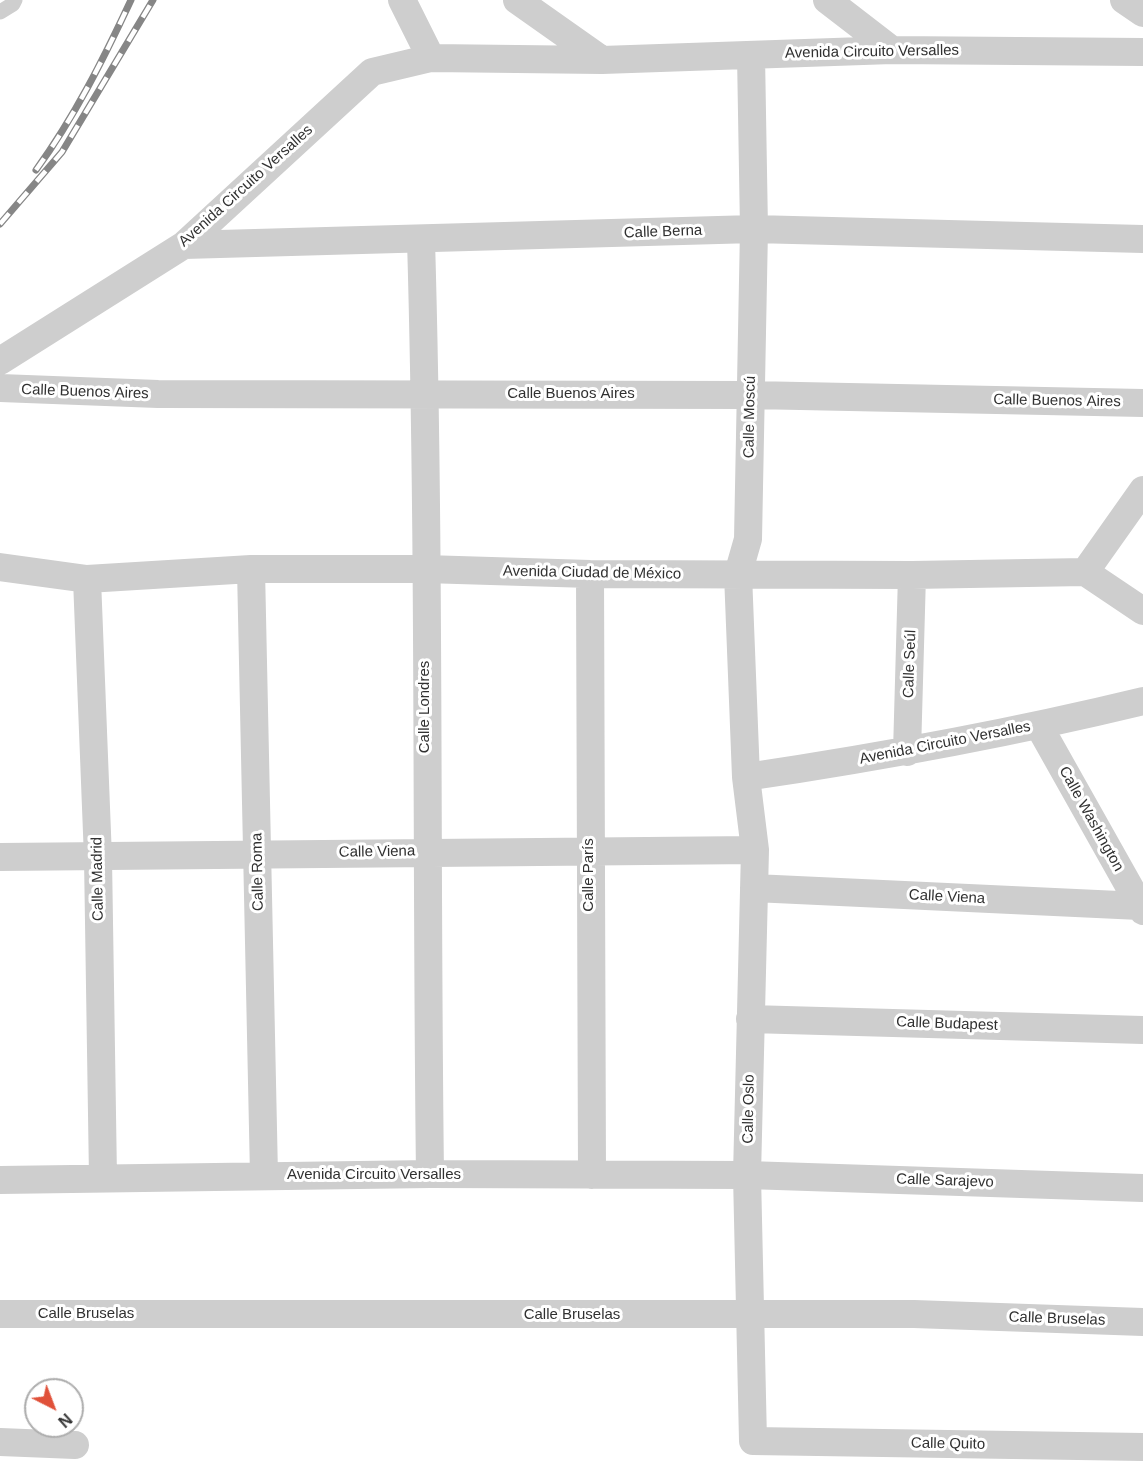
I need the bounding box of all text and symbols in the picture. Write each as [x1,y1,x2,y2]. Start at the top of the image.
street label: Avenida Circuito Versalles [785,41,959,63]
street label: Avenida Circuito Versalles [175,121,317,251]
street label: Calle Berna [624,222,702,242]
street label: Calle Moscú [740,376,760,458]
street label: Calle Buenos Aires [21,381,149,403]
street label: Calle Buenos Aires [507,385,635,403]
street label: Calle Buenos Aires [993,391,1121,411]
street label: Avenida Ciudad de México [503,562,681,584]
street label: Calle Seúl [900,630,920,698]
street label: Calle Londres [416,661,434,753]
street label: Avenida Circuito Versalles [858,718,1032,768]
street label: Calle Washington [1055,763,1127,875]
street label: Calle Roma [248,833,268,911]
street label: Calle Madrid [88,837,108,921]
street label: Calle París [580,838,598,912]
street label: Calle Viena [339,842,415,862]
street label: Calle Viena [908,886,986,908]
street label: Calle Budapest [896,1013,998,1035]
street label: Calle Oslo [739,1074,759,1144]
street label: Avenida Circuito Versalles [287,1166,461,1184]
street label: Calle Sarajevo [896,1170,994,1192]
street label: Calle Bruselas [38,1305,134,1323]
street label: Calle Bruselas [524,1306,620,1324]
street label: Calle Bruselas [1008,1308,1106,1330]
north arrow [24,1378,84,1438]
text: N [55,1410,75,1430]
street label: Calle Quito [911,1434,985,1454]

